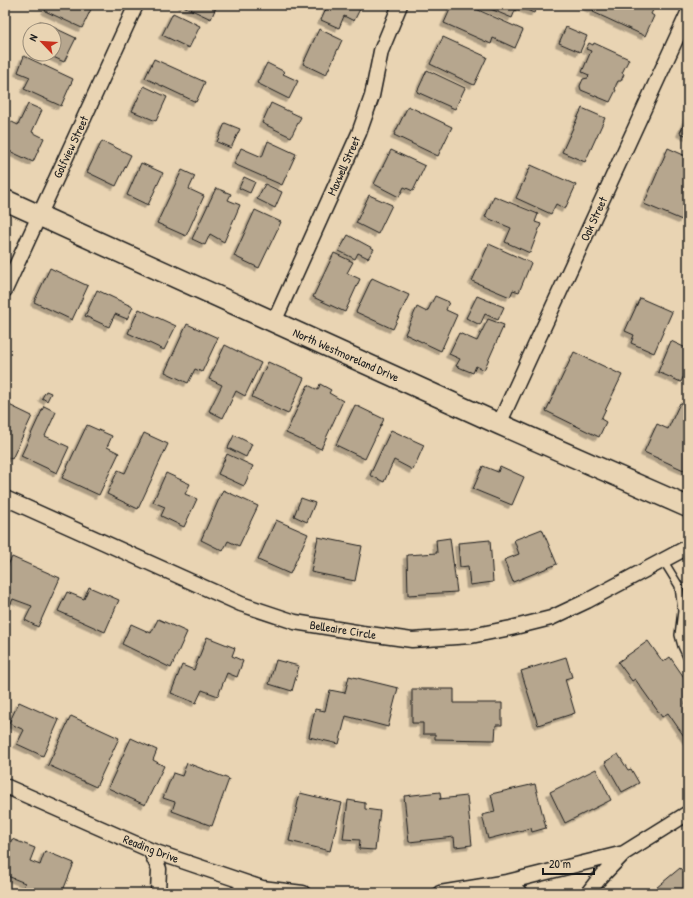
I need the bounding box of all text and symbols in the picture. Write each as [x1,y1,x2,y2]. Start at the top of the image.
north arrow [22,22,62,62]
text: N [25,32,41,43]
street label: Golfview Street [49,112,93,181]
street label: Maxwell Street [323,133,365,198]
street label: Oak Street [576,193,612,244]
street label: North Westmoreland Drive [290,324,402,386]
street label: Belleaire Circle [309,616,378,643]
street label: Reading Drive [121,830,182,867]
scale bar [543,850,594,876]
text: 20 m [549,855,571,872]

